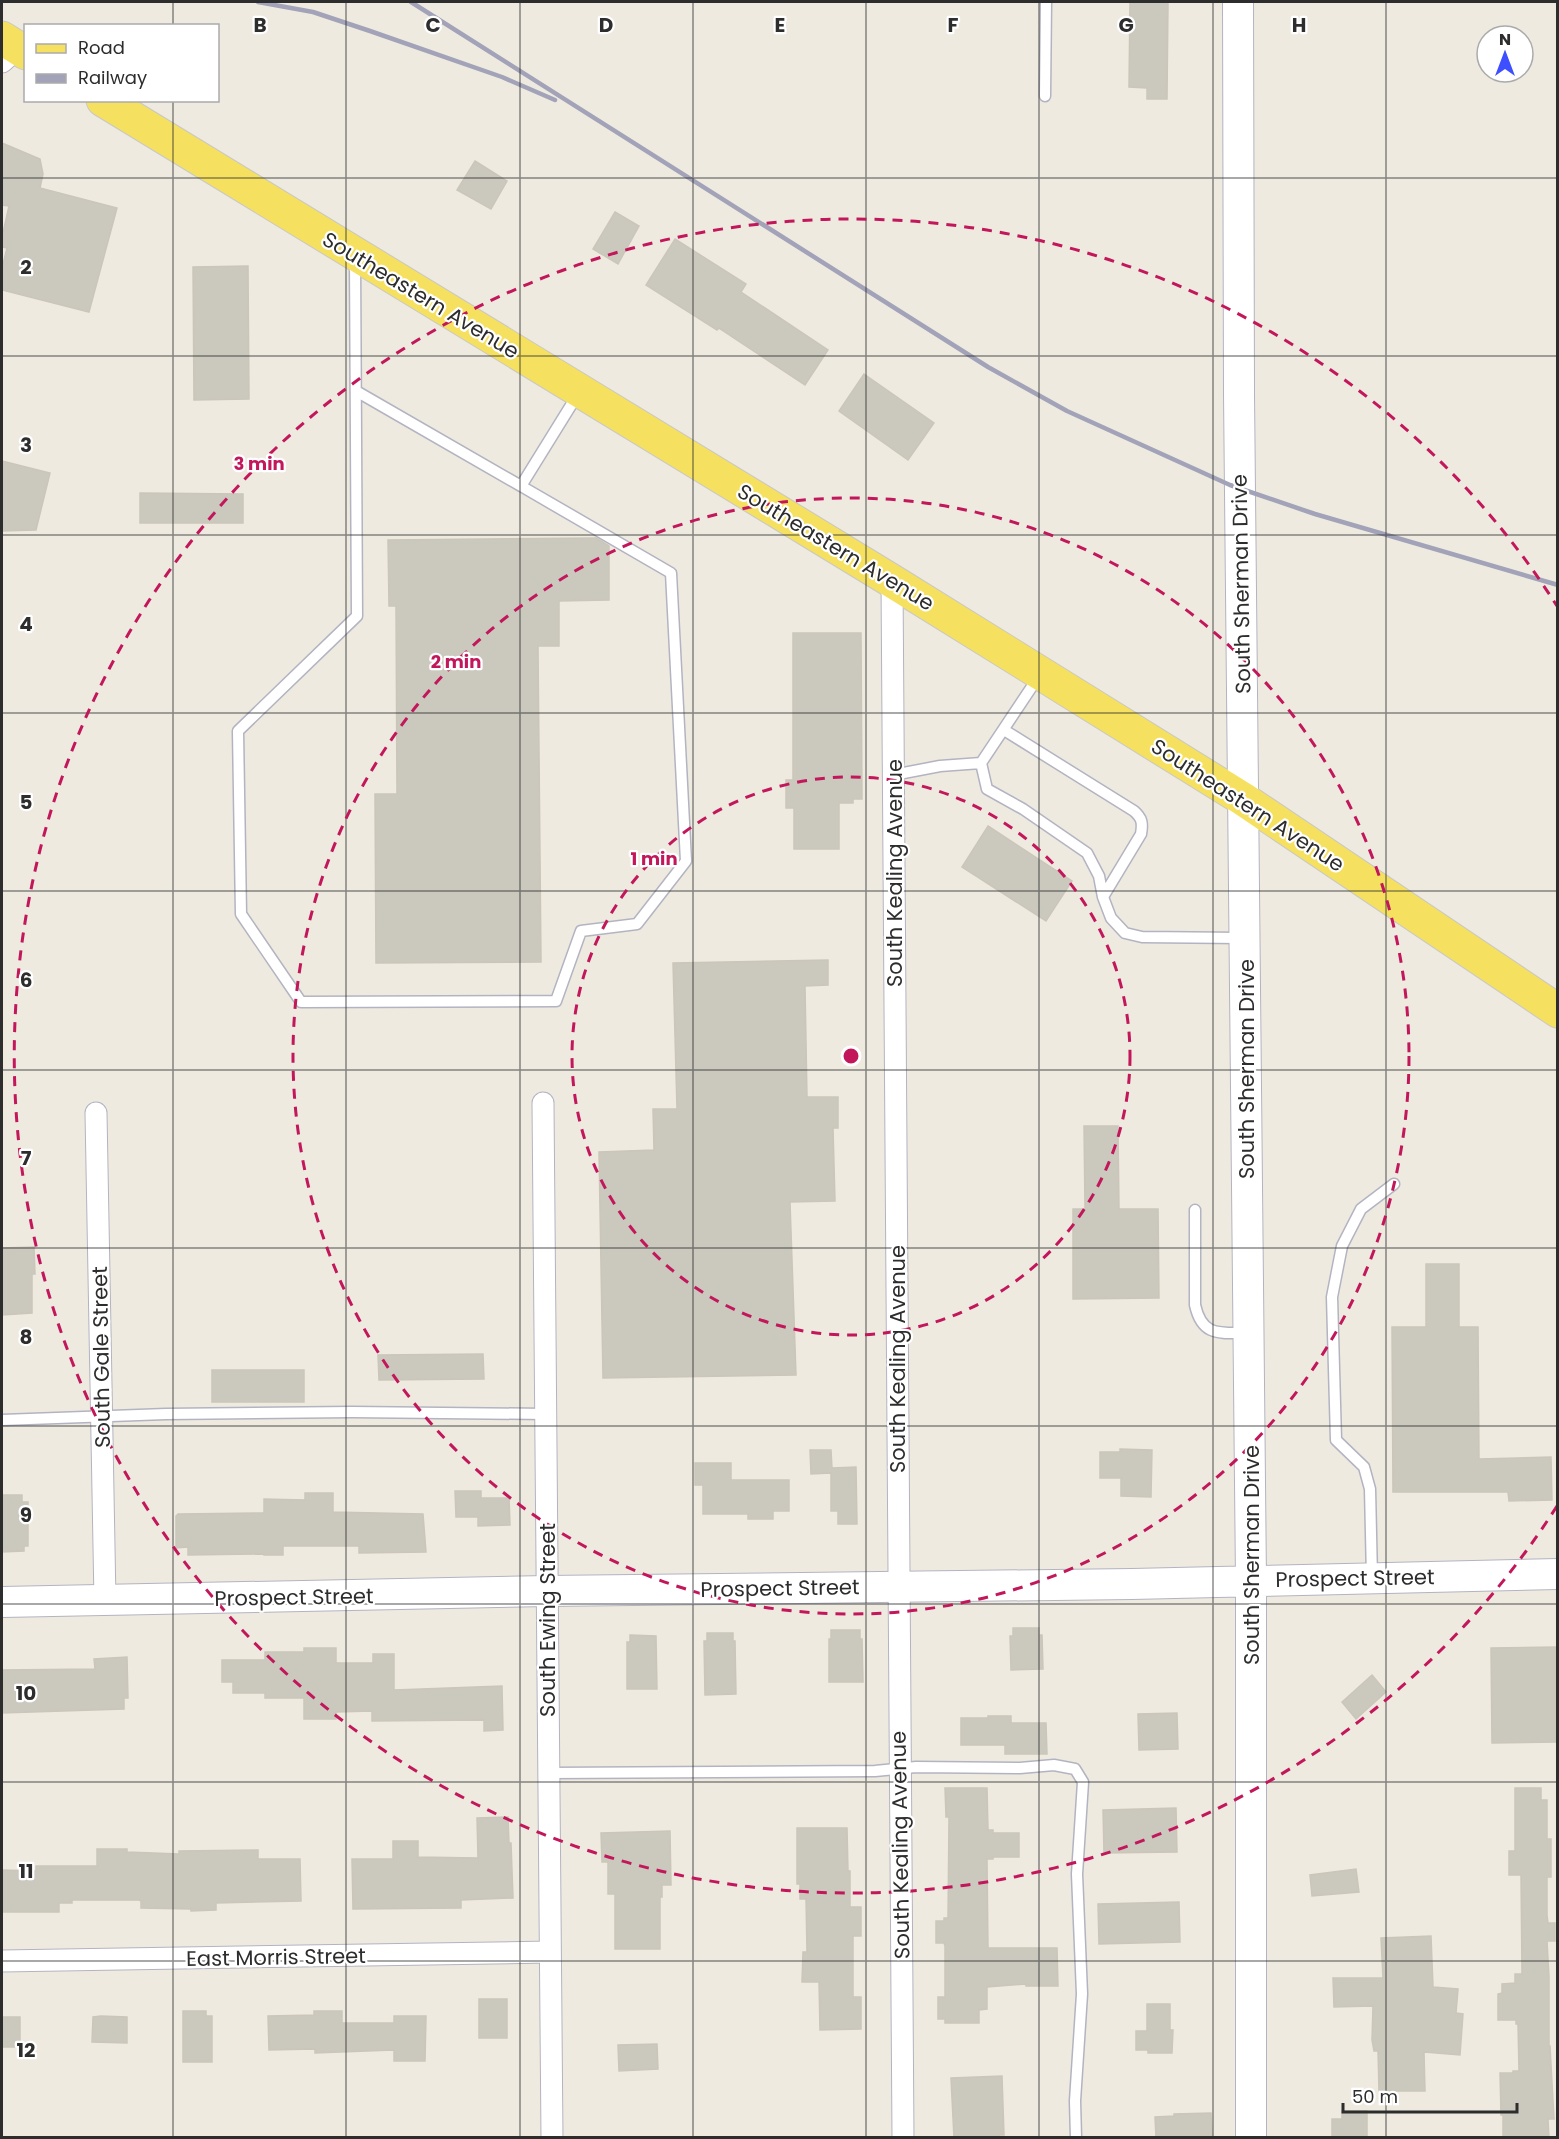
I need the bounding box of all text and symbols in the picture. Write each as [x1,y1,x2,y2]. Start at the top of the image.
text: B [253,11,267,39]
text: C [425,11,441,39]
text: D [599,11,613,39]
text: E [775,11,785,39]
text: F [948,11,959,39]
text: G [1118,11,1134,39]
text: H [1292,11,1306,39]
legend [24,24,219,102]
north arrow [1475,24,1535,84]
text: N [1499,28,1511,51]
text: Road [78,35,125,60]
text: Railway [78,65,147,90]
street label: Southeastern Avenue [317,225,525,365]
text: 2 [20,253,32,281]
text: 3 [20,431,32,459]
text: 3 min [233,451,285,476]
street label: South Sherman Drive [1225,474,1257,694]
street label: Southeastern Avenue [732,477,940,617]
text: 4 [19,610,33,638]
text: 2 min [431,649,481,674]
street label: Southeastern Avenue [1146,732,1350,878]
street label: South Kealing Avenue [880,759,909,987]
text: 5 [20,788,33,816]
text: 1 min [630,846,678,871]
street label: South Sherman Drive [1232,959,1261,1179]
text: 6 [20,966,32,994]
centre of rings [841,1046,861,1066]
text: 7 [21,1144,32,1172]
street label: South Kealing Avenue [883,1245,912,1473]
street label: South Gale Street [85,1266,117,1448]
text: 8 [20,1323,32,1351]
street label: South Sherman Drive [1237,1445,1266,1665]
text: 9 [20,1501,32,1529]
street label: South Ewing Street [533,1523,562,1717]
street label: Prospect Street [1275,1562,1435,1594]
street label: Prospect Street [700,1572,860,1604]
street label: Prospect Street [214,1581,374,1613]
text: 10 [16,1679,36,1707]
street label: South Kealing Avenue [884,1731,916,1959]
text: 11 [18,1857,34,1885]
street label: East Morris Street [186,1941,366,1973]
text: 12 [17,2036,35,2064]
scale bar [1343,2076,1517,2114]
text: 50 m [1352,2084,1398,2109]

